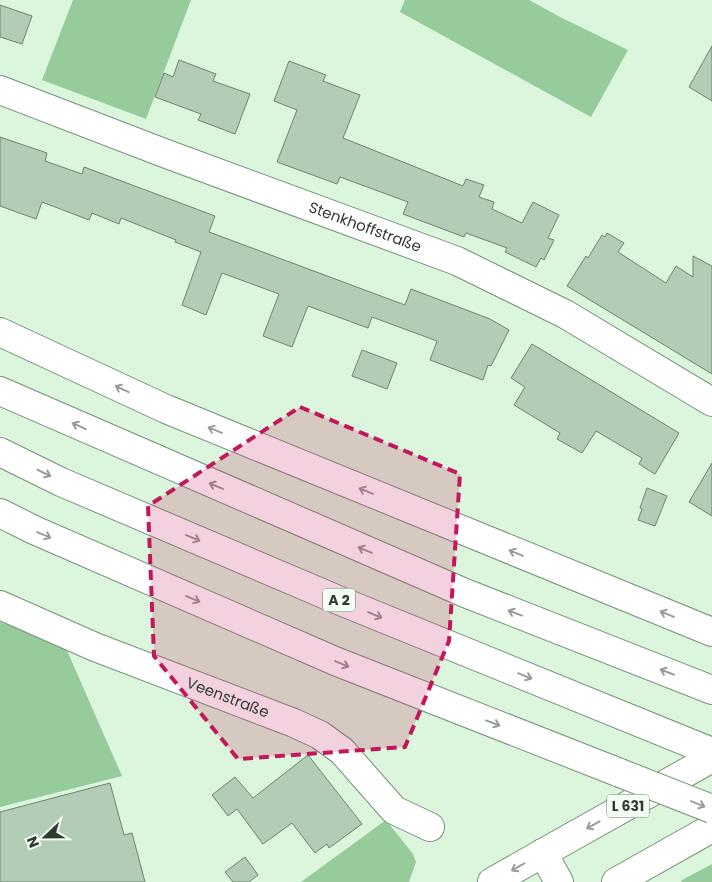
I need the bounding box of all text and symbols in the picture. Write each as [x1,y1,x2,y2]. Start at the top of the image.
street label: Stenkhoffstraße [306,196,425,257]
one-way arrow [114,383,129,393]
one-way arrow [72,421,87,431]
one-way arrow [208,424,223,433]
one-way arrow [36,469,51,479]
one-way arrow [209,480,224,490]
one-way arrow [359,486,374,496]
one-way arrow [36,530,51,540]
one-way arrow [185,534,200,543]
one-way arrow [358,545,373,555]
one-way arrow [509,548,524,558]
road number: A 2 [323,588,355,612]
one-way arrow [185,595,200,605]
one-way arrow [508,608,523,617]
one-way arrow [660,609,675,618]
one-way arrow [367,611,382,620]
one-way arrow [334,660,349,669]
one-way arrow [659,667,675,676]
street label: Veenstraße [184,672,272,723]
one-way arrow [517,672,532,681]
one-way arrow [485,719,500,728]
road number: L 631 [607,794,649,818]
one-way arrow [690,799,705,809]
north arrow [20,812,70,862]
one-way arrow [586,820,601,830]
text: N [22,833,44,850]
one-way arrow [511,863,525,873]

